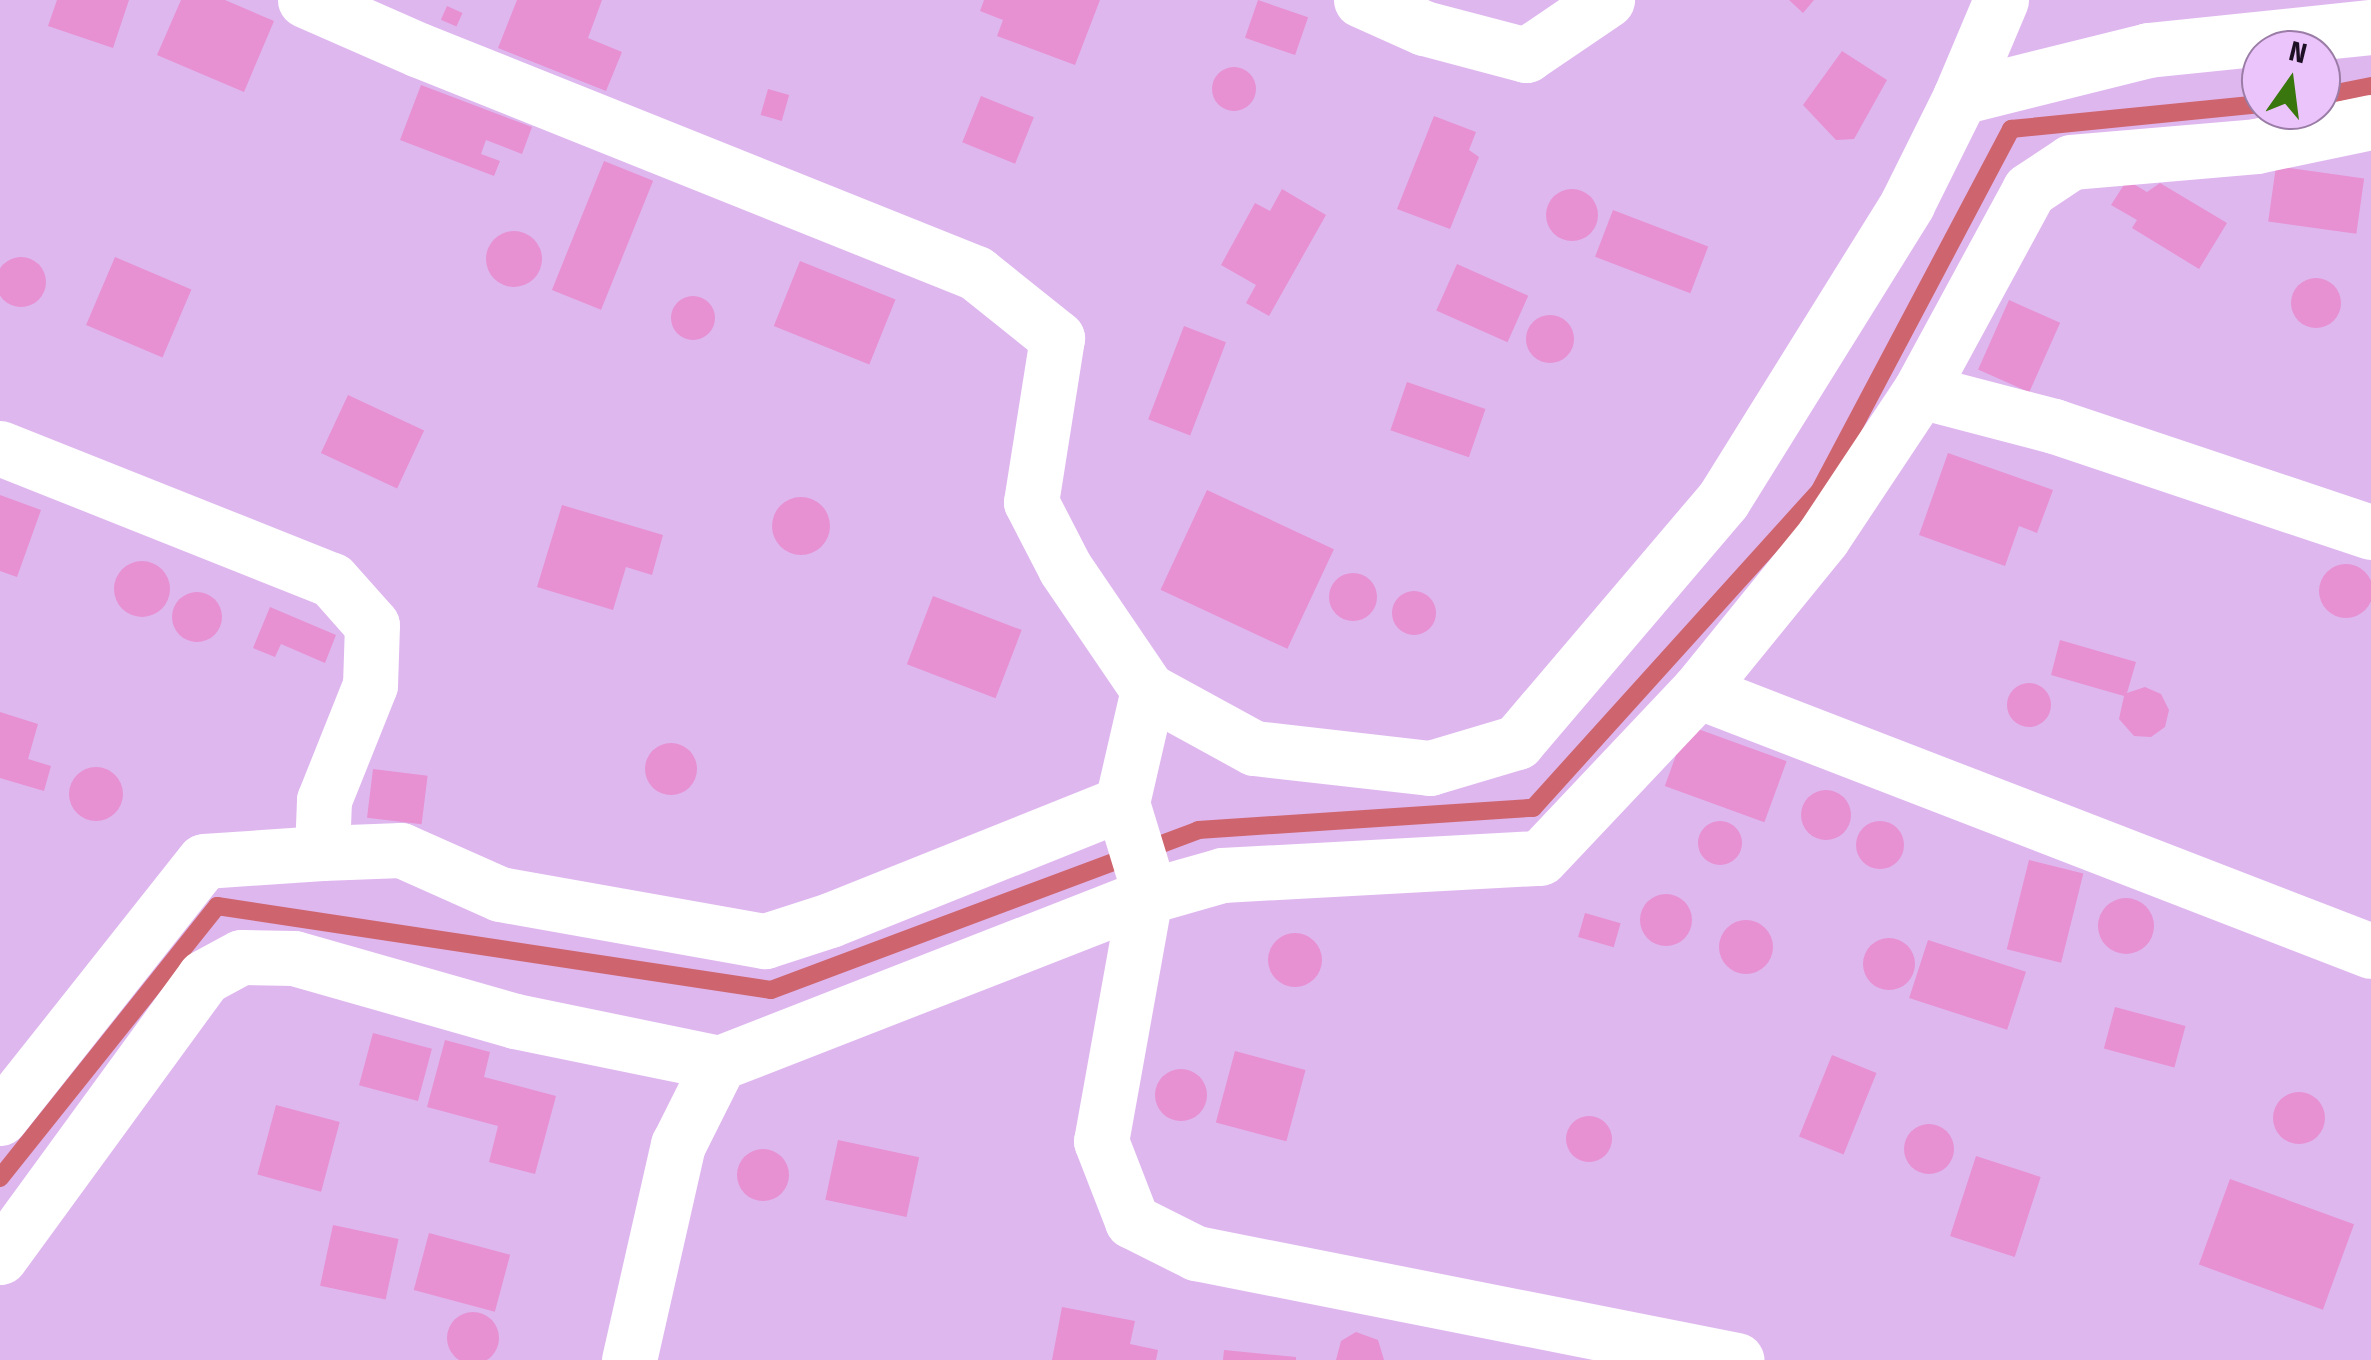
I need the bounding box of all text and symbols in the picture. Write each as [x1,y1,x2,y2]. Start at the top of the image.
north arrow [2241,30,2341,130]
text: N [2286,34,2310,70]

